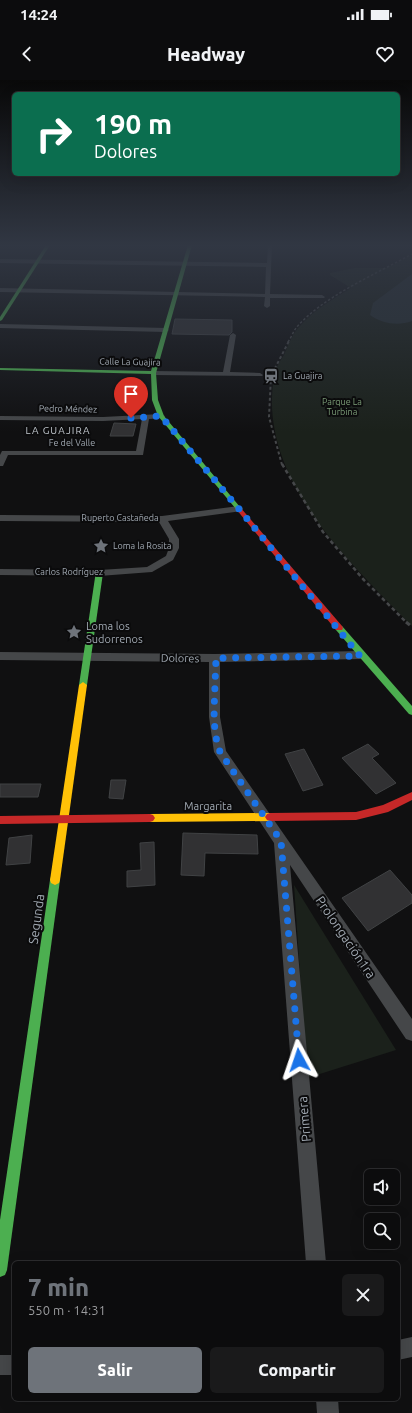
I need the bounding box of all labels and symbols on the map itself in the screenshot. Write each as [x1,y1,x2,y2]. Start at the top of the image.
street label: Calle La Guajira [99,356,161,368]
station icon: La Guajira [262,367,280,385]
place label: La Guajira [283,371,322,381]
pin [114,377,148,418]
park label: Parque La Turbina [322,397,362,417]
street label: Pedro Méndez [39,403,97,415]
district label: LA GUAJIRA [26,425,90,436]
street label: Fe del Valle [49,438,95,448]
street label: Ruperto Castañeda [81,513,159,523]
place icon: Loma la Rosita [92,537,110,555]
place label: Loma la Rosita [113,541,171,551]
street label: Carlos Rodríguez [35,567,103,577]
place label: Loma los Sudorrenos [86,620,143,645]
place icon: Loma los Sudorrenos [65,623,83,641]
street label: Dolores [161,652,200,664]
street label: Margarita [184,800,232,812]
street label: Segunda [26,893,46,945]
street label: Prolongación1ra [313,893,379,981]
position arrow [278,1039,320,1081]
street label: Primera [295,1096,313,1142]

